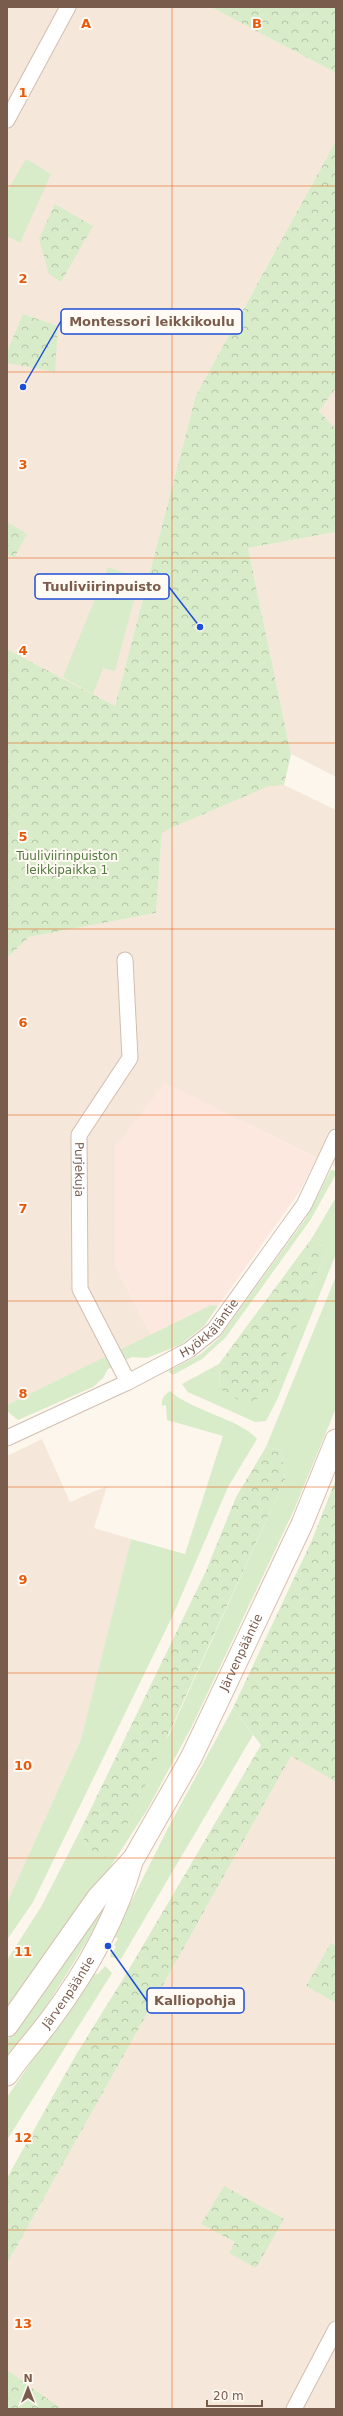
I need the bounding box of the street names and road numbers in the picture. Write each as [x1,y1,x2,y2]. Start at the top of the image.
street label: Purjekuja [72,1142,86,1197]
street label: Hyökkäläntie [177,1296,241,1361]
street label: Järvenpääntie [217,1612,265,1694]
street label: Järvenpääntie [39,1954,97,2032]

